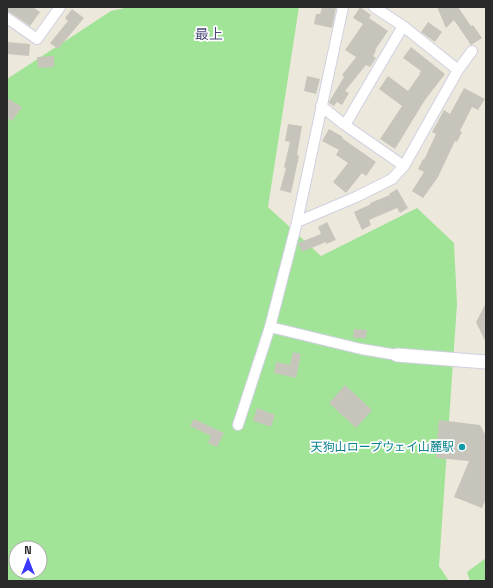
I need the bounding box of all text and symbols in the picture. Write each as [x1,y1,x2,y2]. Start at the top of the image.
district label: 最上 [195,25,223,43]
place label: 天狗山ロープウェイ山麓駅 [311,439,454,455]
marker: 天狗山ロープウェイ山麓駅 [457,442,467,452]
north arrow [8,540,48,580]
text: N [24,543,32,557]

